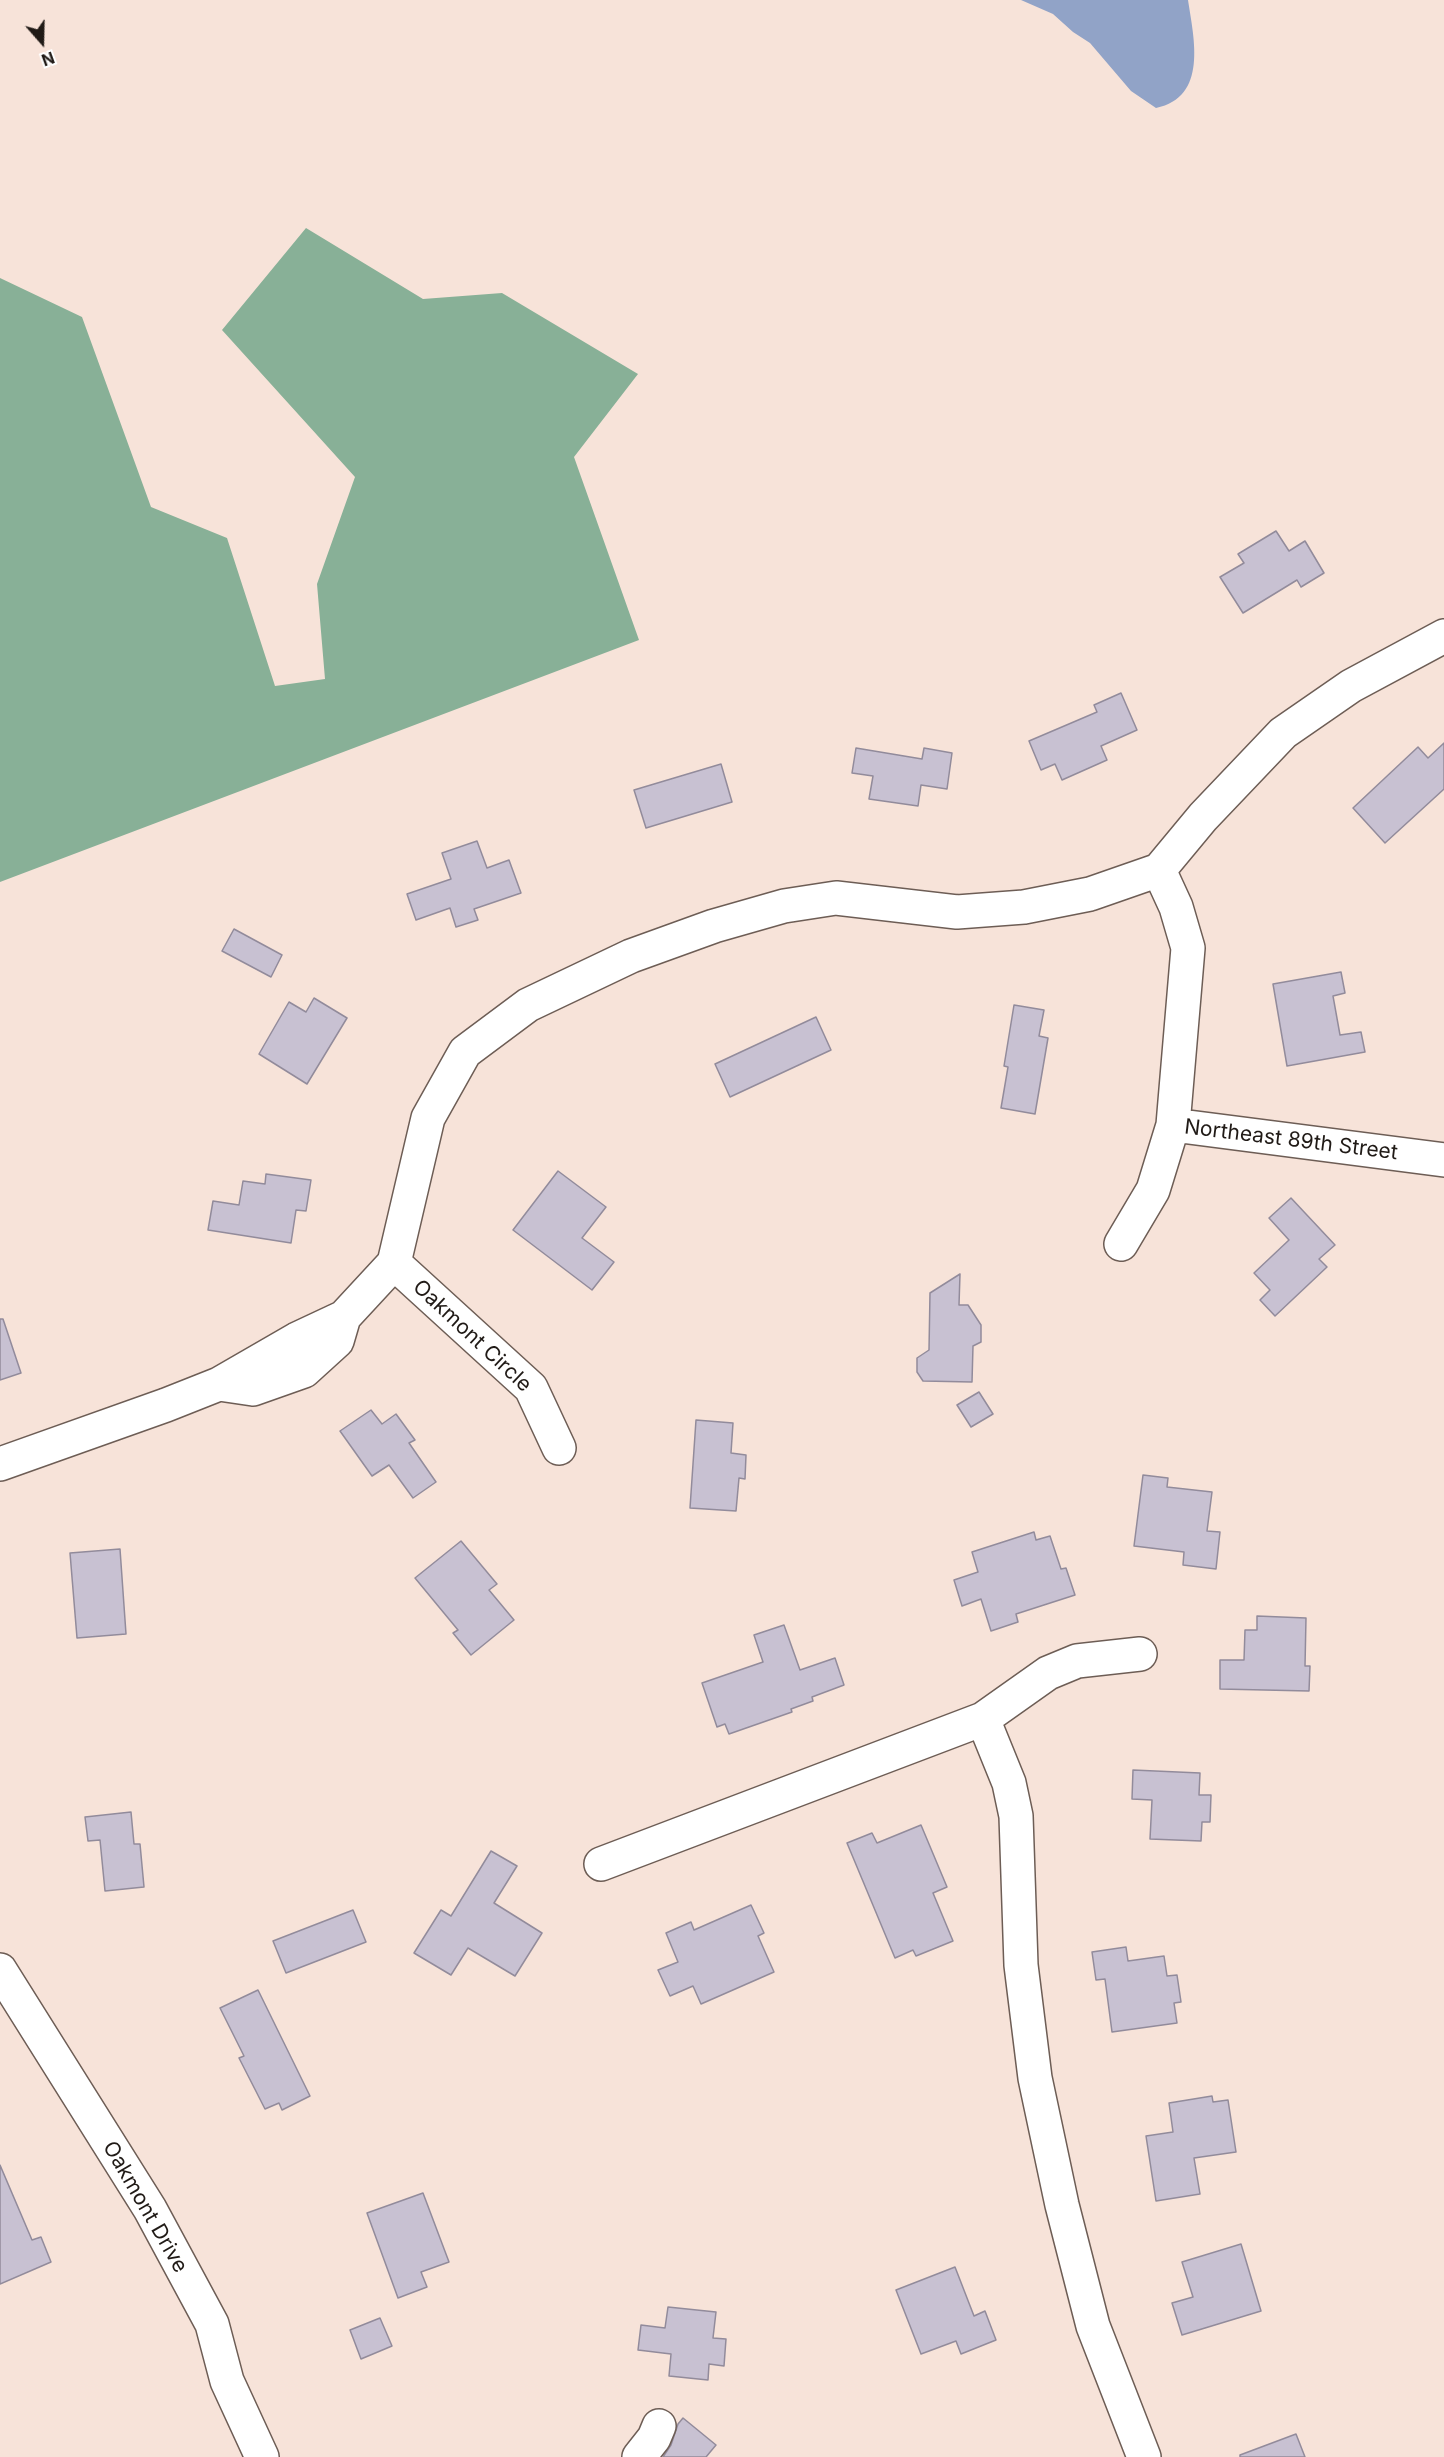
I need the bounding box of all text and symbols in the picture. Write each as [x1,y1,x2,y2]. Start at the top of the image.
north arrow [12,12,72,72]
text: N [39,47,57,70]
street label: Northeast 89th Street [1183,1114,1399,1166]
street label: Oakmont Circle [408,1275,536,1397]
street label: Oakmont Drive [97,2137,193,2277]

